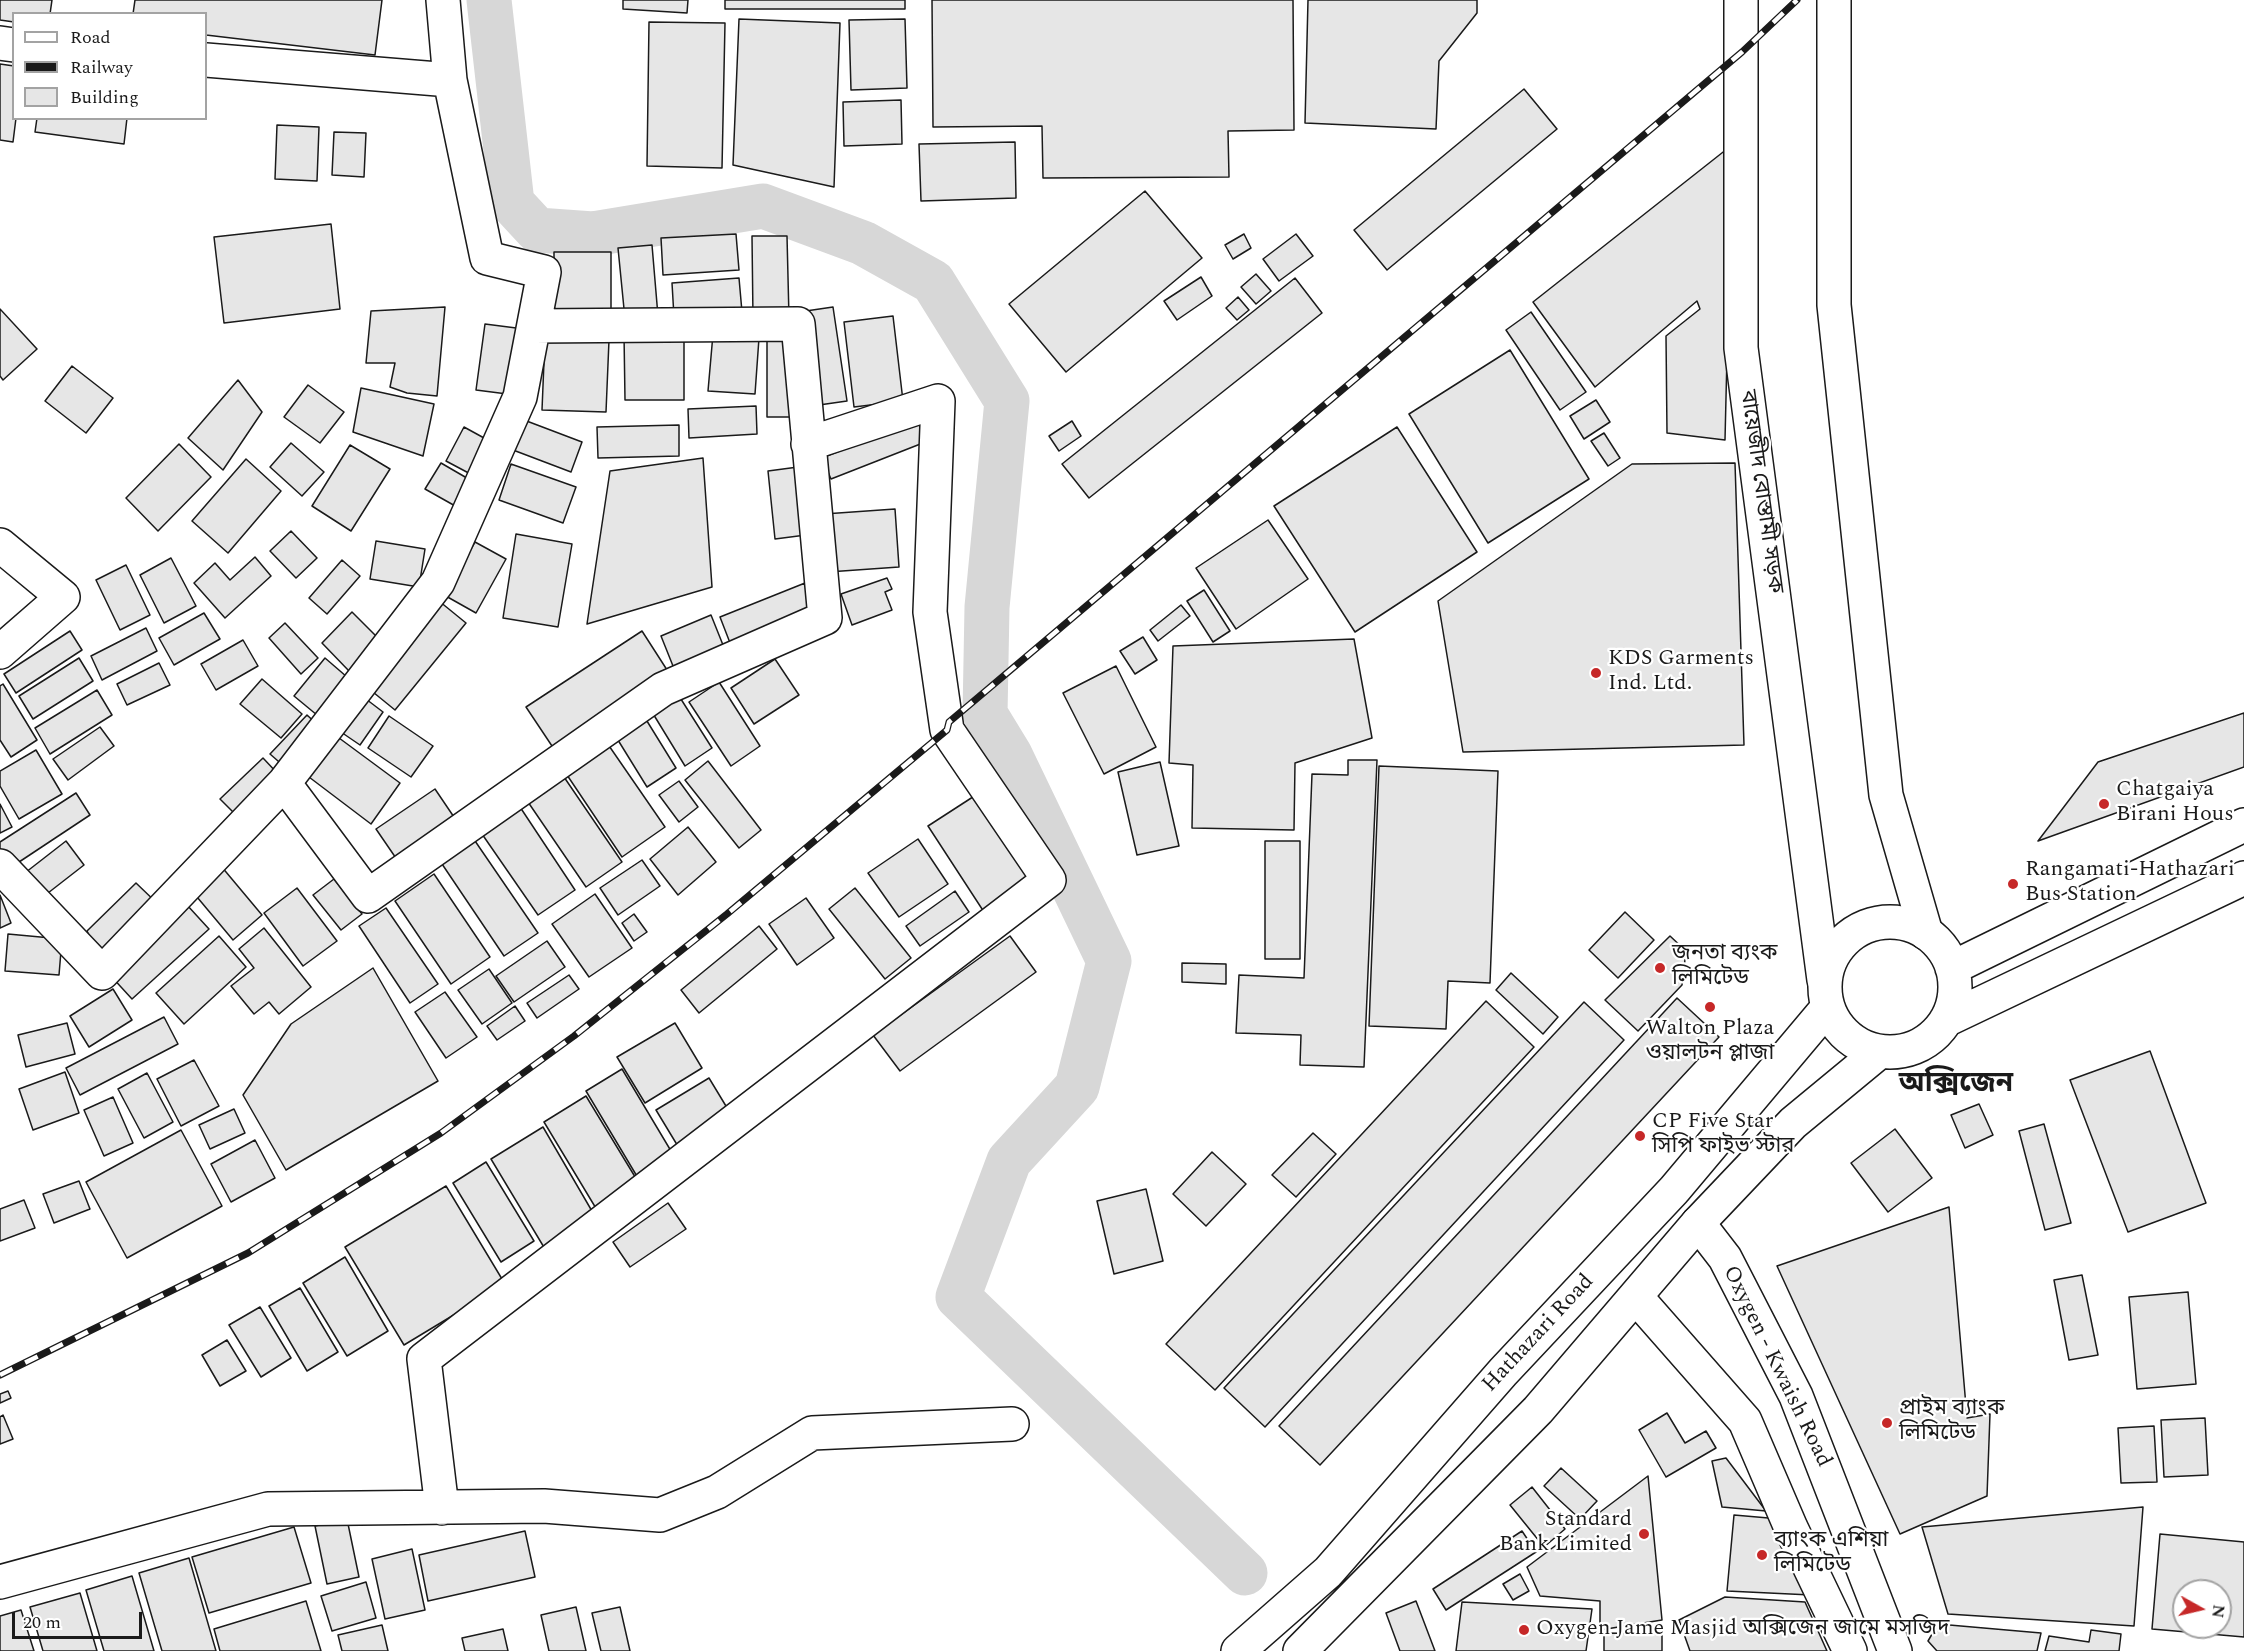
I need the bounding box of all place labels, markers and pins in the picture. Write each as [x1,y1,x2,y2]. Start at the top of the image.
place label: KDS Garments Ind. Ltd. [1608,647,1754,698]
marker: KDS Garments Ind. Ltd. [1589,666,1603,680]
place label: Chatgaiya Birani Hous [2116,778,2234,830]
marker: Chatgaiya Birani Hous [2097,797,2111,811]
place label: Rangamati-Hathazari Bus Station [2025,858,2235,909]
marker: Rangamati-Hathazari Bus Station [2006,877,2020,891]
place label: জনতা ব্যংক লিমিটেড [1672,942,1778,993]
marker: জনতা ব্যংক লিমিটেড [1653,961,1667,975]
marker: Walton Plaza ওয়ালটন প্লাজা [1703,1000,1717,1014]
place label: Walton Plaza ওয়ালটন প্লাজা [1646,1017,1774,1068]
place label: CP Five Star সিপি ফাইভ স্টার [1652,1110,1794,1162]
marker: CP Five Star সিপি ফাইভ স্টার [1633,1129,1647,1143]
place label: প্রাইম ব্যাংক লিমিটেড [1899,1397,2005,1448]
marker: প্রাইম ব্যাংক লিমিটেড [1880,1416,1894,1430]
place label: Standard Bank Limited [1499,1508,1632,1560]
marker: Standard Bank Limited [1637,1527,1651,1541]
place label: ব্যাংক এশিয়া লিমিটেড [1774,1529,1888,1580]
marker: ব্যাংক এশিয়া লিমিটেড [1755,1548,1769,1562]
place label: Oxygen Jame Masjid অক্সিজেন জামে মসজিদ [1536,1617,1949,1643]
marker: Oxygen Jame Masjid অক্সিজেন জামে মসজিদ [1517,1623,1531,1637]

